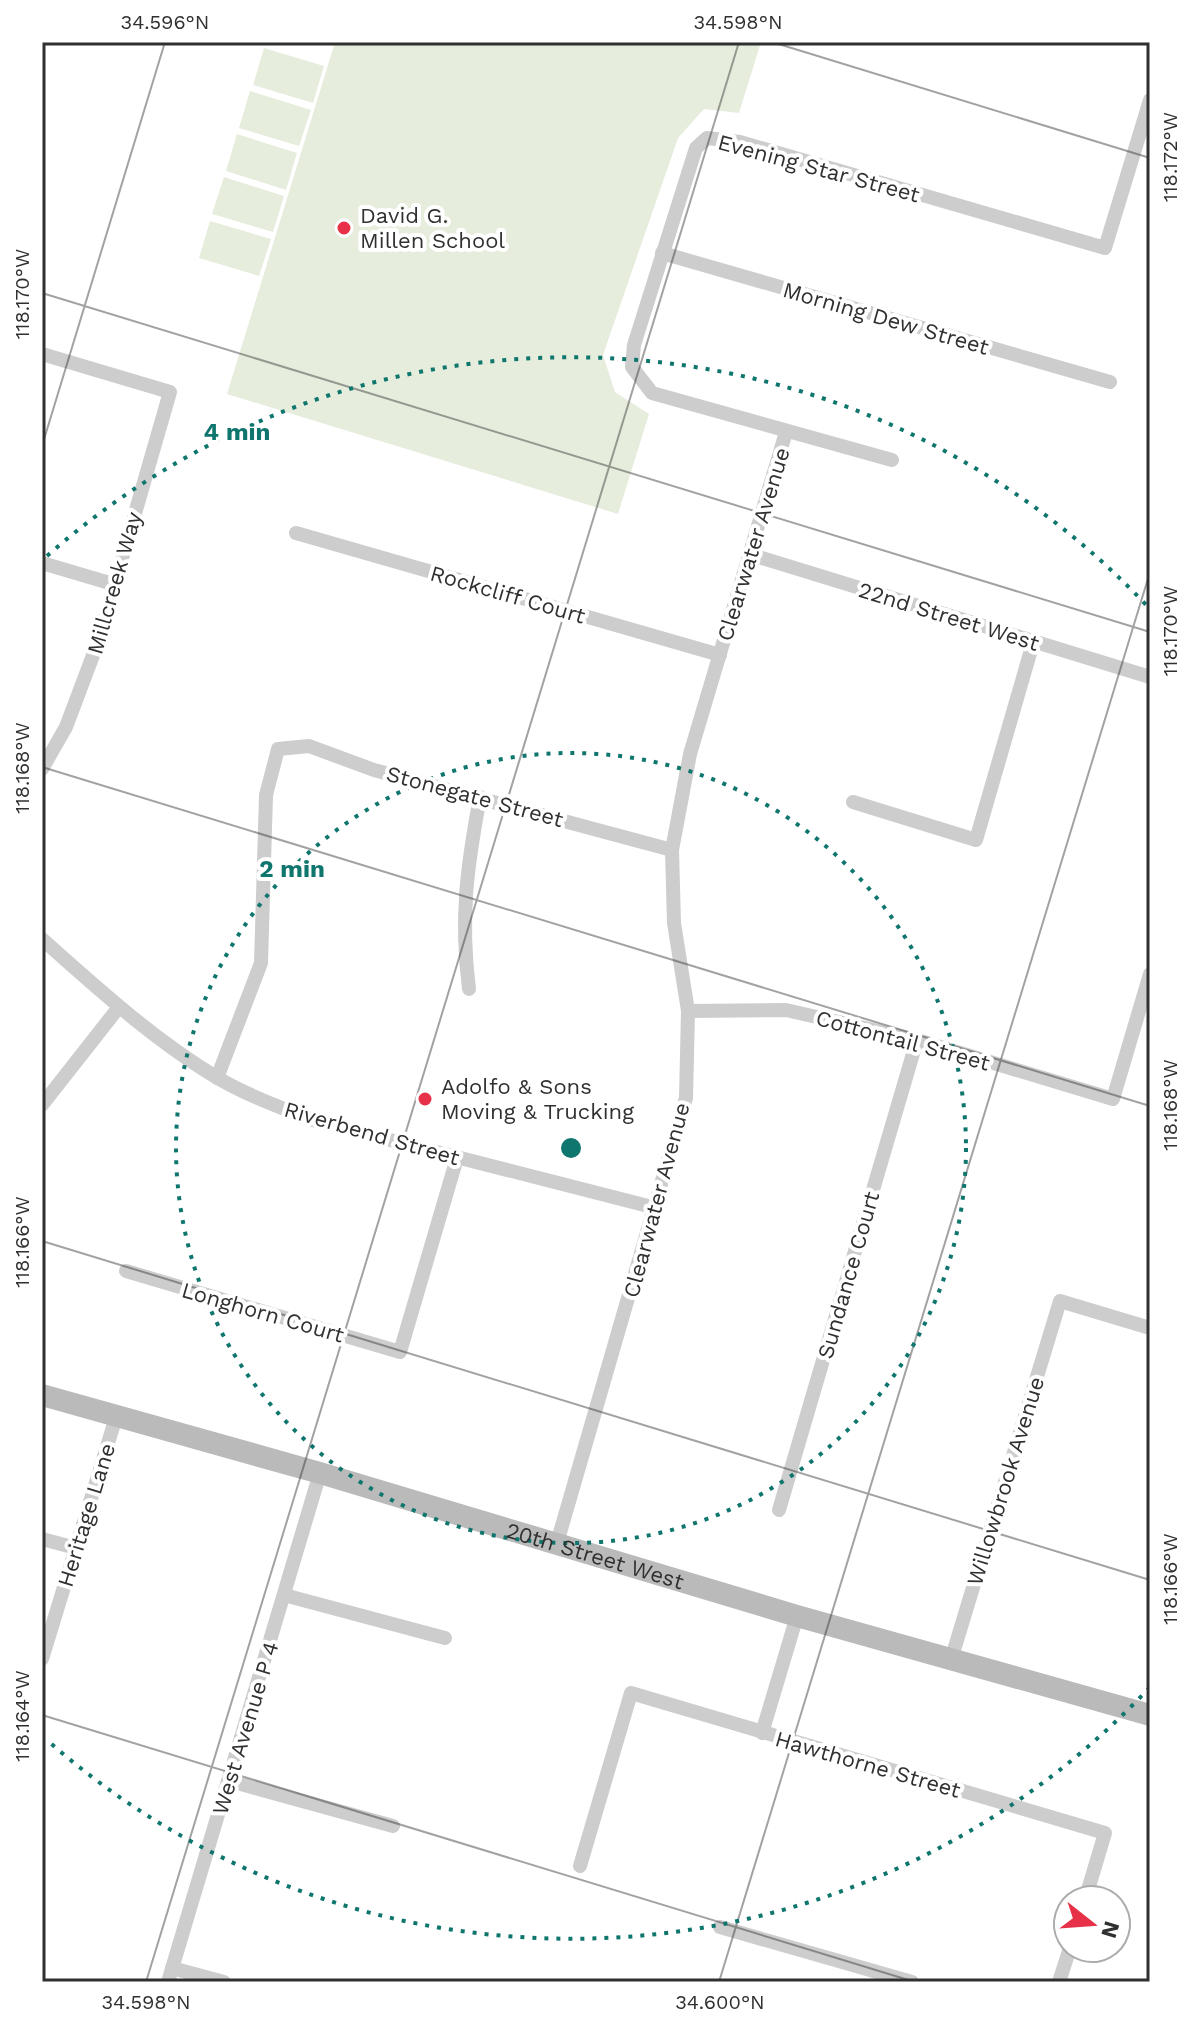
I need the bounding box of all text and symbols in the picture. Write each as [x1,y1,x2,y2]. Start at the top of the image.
text: 34.596°N [121,10,210,34]
text: 34.598°N [693,10,783,34]
text: 118.172°W [1158,112,1182,202]
street label: Evening Star Street [715,130,922,207]
place label: David G. Millen School [360,203,505,253]
marker: David G. Millen School [335,219,353,237]
text: 118.170°W [10,249,34,339]
street label: Morning Dew Street [780,277,992,360]
text: 4 min [204,418,270,446]
street label: Clearwater Avenue [712,444,795,644]
street label: Millcreek Way [82,509,147,657]
street label: Rockcliff Court [427,560,588,629]
street label: 22nd Street West [855,577,1042,656]
text: 118.170°W [1158,586,1182,676]
text: 118.168°W [10,722,34,814]
street label: Stonegate Street [384,761,566,832]
text: 2 min [259,855,325,883]
street label: Cottontail Street [813,1005,993,1076]
text: 118.168°W [1158,1059,1182,1151]
place label: Adolfo & Sons Moving & Trucking [441,1074,634,1124]
marker: Adolfo & Sons Moving & Trucking [416,1090,434,1108]
street label: Riverbend Street [281,1097,462,1170]
street label: Clearwater Avenue [618,1100,695,1300]
centre of rings [557,1134,585,1162]
street label: Sundance Court [813,1189,884,1362]
text: 118.166°W [10,1196,34,1288]
street label: Longhorn Court [179,1277,347,1348]
street label: Willowbrook Avenue [962,1374,1049,1589]
street label: Heritage Lane [53,1440,120,1590]
street label: 20th Street West [503,1518,687,1594]
text: 118.166°W [1158,1533,1182,1625]
street label: West Avenue P 4 [207,1639,284,1818]
text: 118.164°W [10,1670,34,1762]
street label: Hawthorne Street [772,1726,963,1803]
north arrow [1052,1884,1132,1964]
text: N [1096,1918,1125,1941]
text: 34.598°N [101,1990,191,2014]
text: 34.600°N [675,1990,765,2014]

